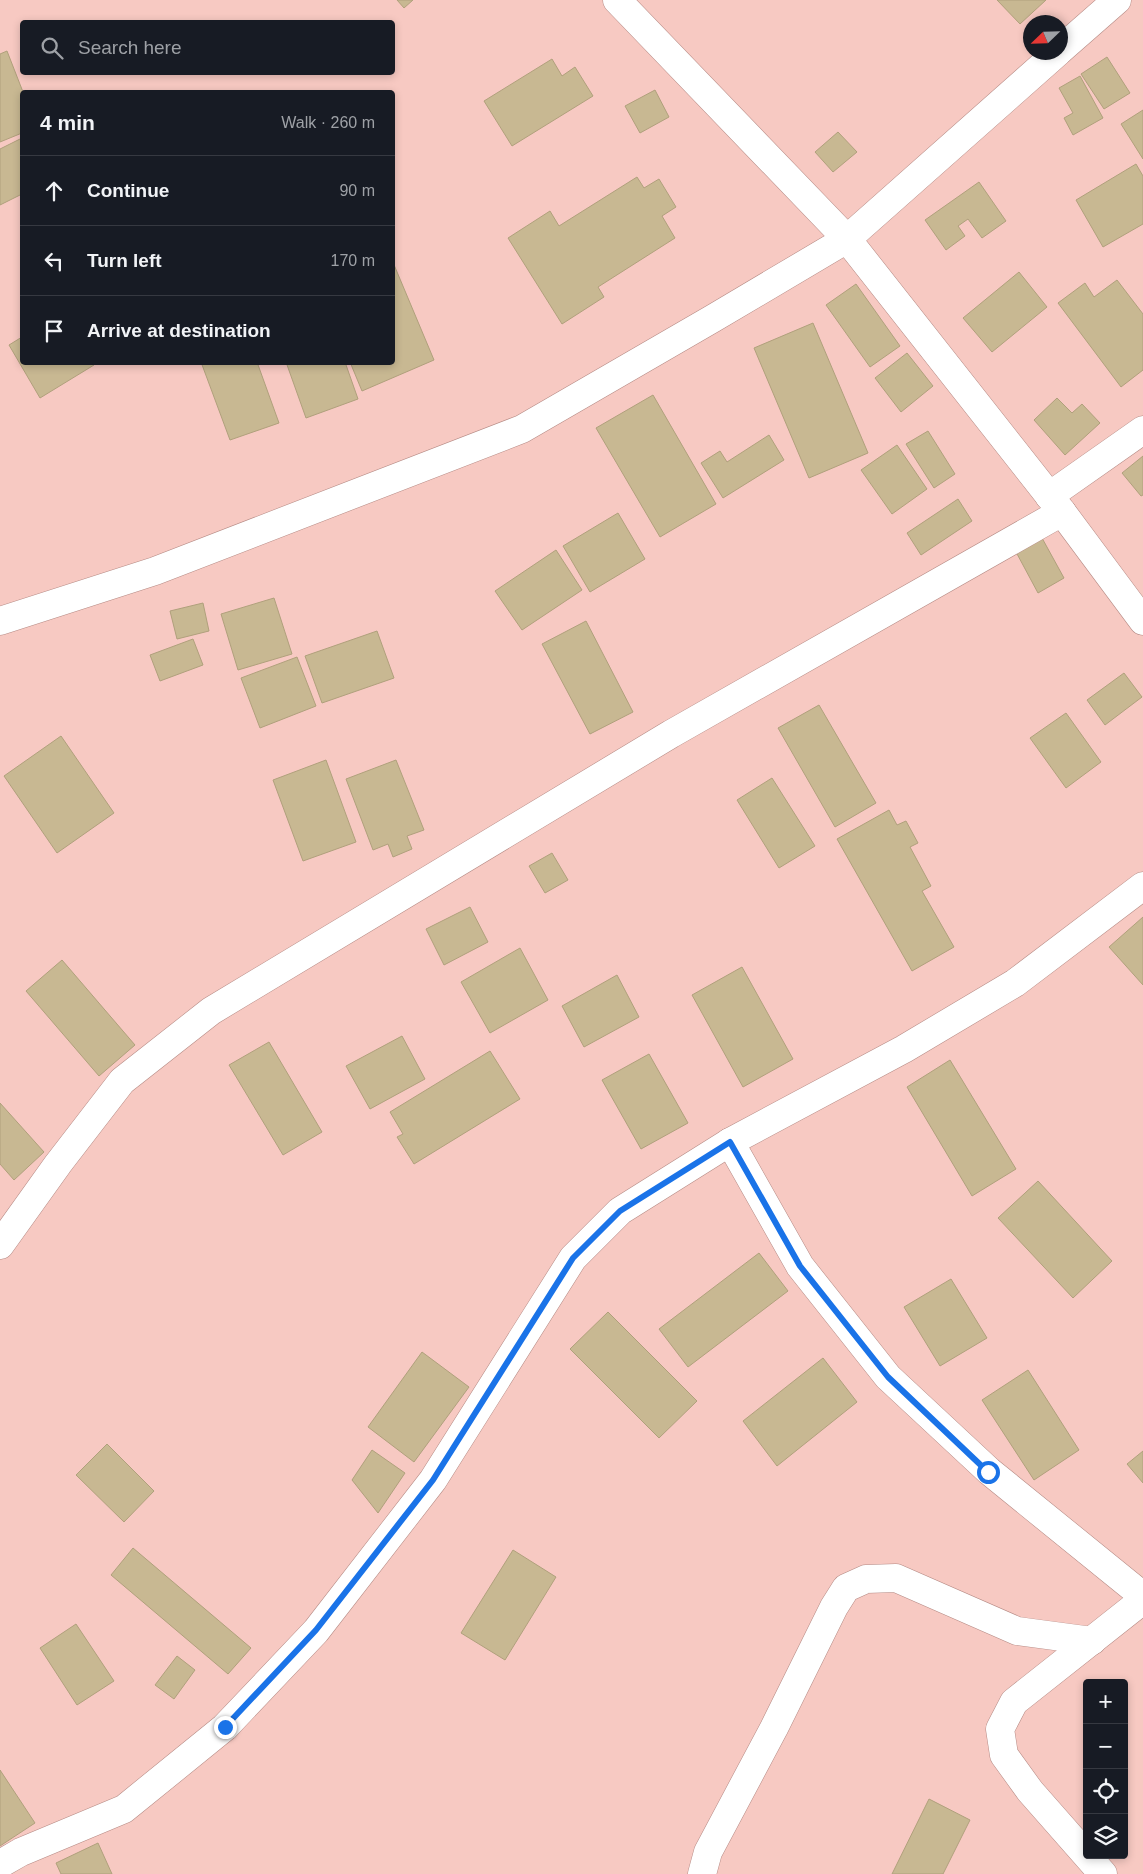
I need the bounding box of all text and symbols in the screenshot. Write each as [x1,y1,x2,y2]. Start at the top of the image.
north arrow [1023,15,1068,60]
search box [20,20,395,75]
icon: search [38,34,66,62]
text: Search here [78,37,182,58]
text: 4 min [40,111,95,134]
text: Walk · 260 m [281,114,375,131]
icon: ahead [40,177,68,205]
text: Continue [87,180,169,201]
text: 90 m [339,182,375,199]
icon: left [40,247,68,275]
text: Turn left [87,250,162,271]
text: 170 m [331,252,375,269]
icon: arrive [40,317,68,345]
text: Arrive at destination [87,320,271,341]
route start [977,1461,1000,1484]
map controls [1083,1679,1128,1859]
button: + [1083,1679,1128,1724]
route end [214,1716,237,1739]
button: − [1083,1724,1128,1769]
button: locate [1083,1769,1128,1814]
button: layers [1083,1814,1128,1859]

